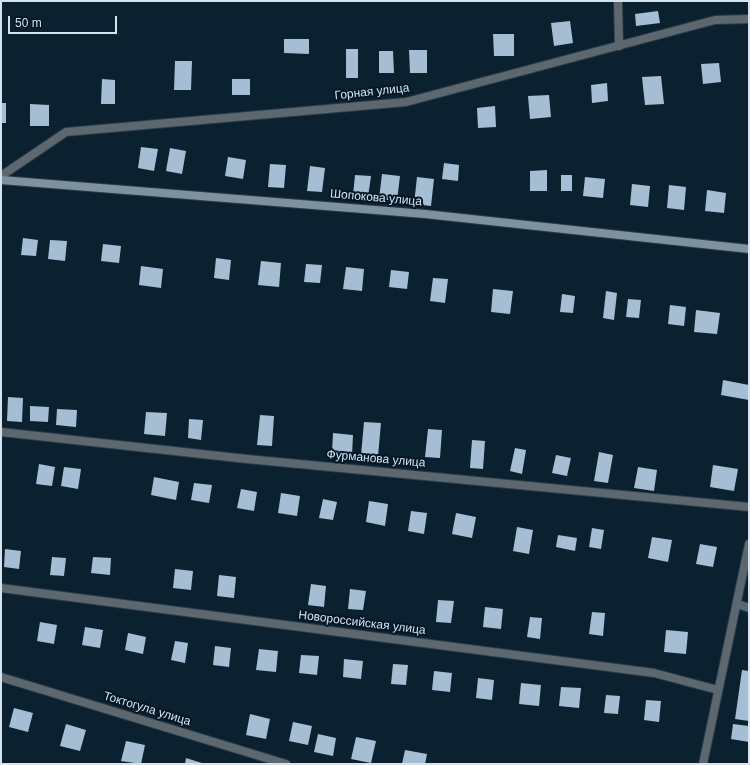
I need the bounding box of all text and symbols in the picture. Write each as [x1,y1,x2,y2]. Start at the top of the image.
scale bar [10,8,119,34]
text: 50 m [15,16,42,30]
street label: Горная улица [334,81,410,103]
street label: Шопокова улица [329,187,423,209]
street label: Фурманова улица [326,448,426,470]
street label: Новороссийская улица [298,608,426,638]
street label: Токтогула улица [102,689,192,729]

